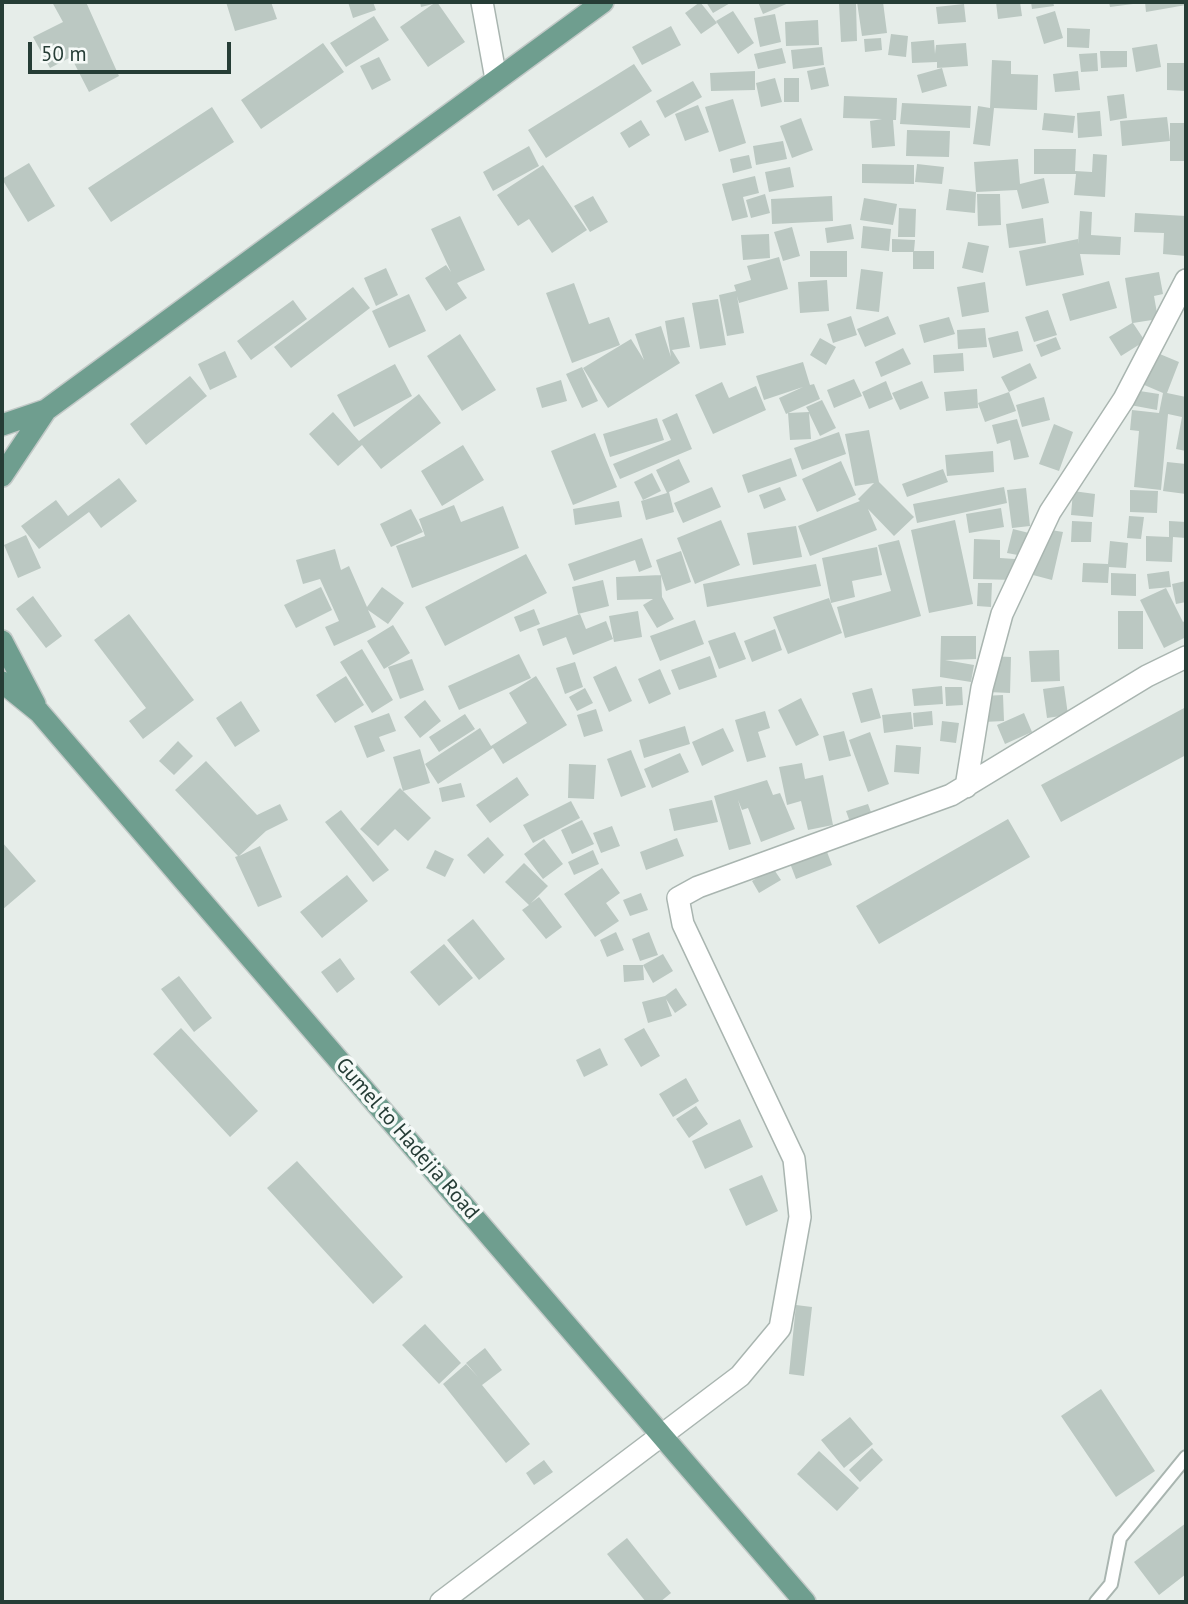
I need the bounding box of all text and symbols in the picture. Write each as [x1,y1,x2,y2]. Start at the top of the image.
scale bar [32,28,234,72]
text: 50 m [41,40,87,67]
street label: Gumel to Hadejia Road [330,1053,484,1225]

